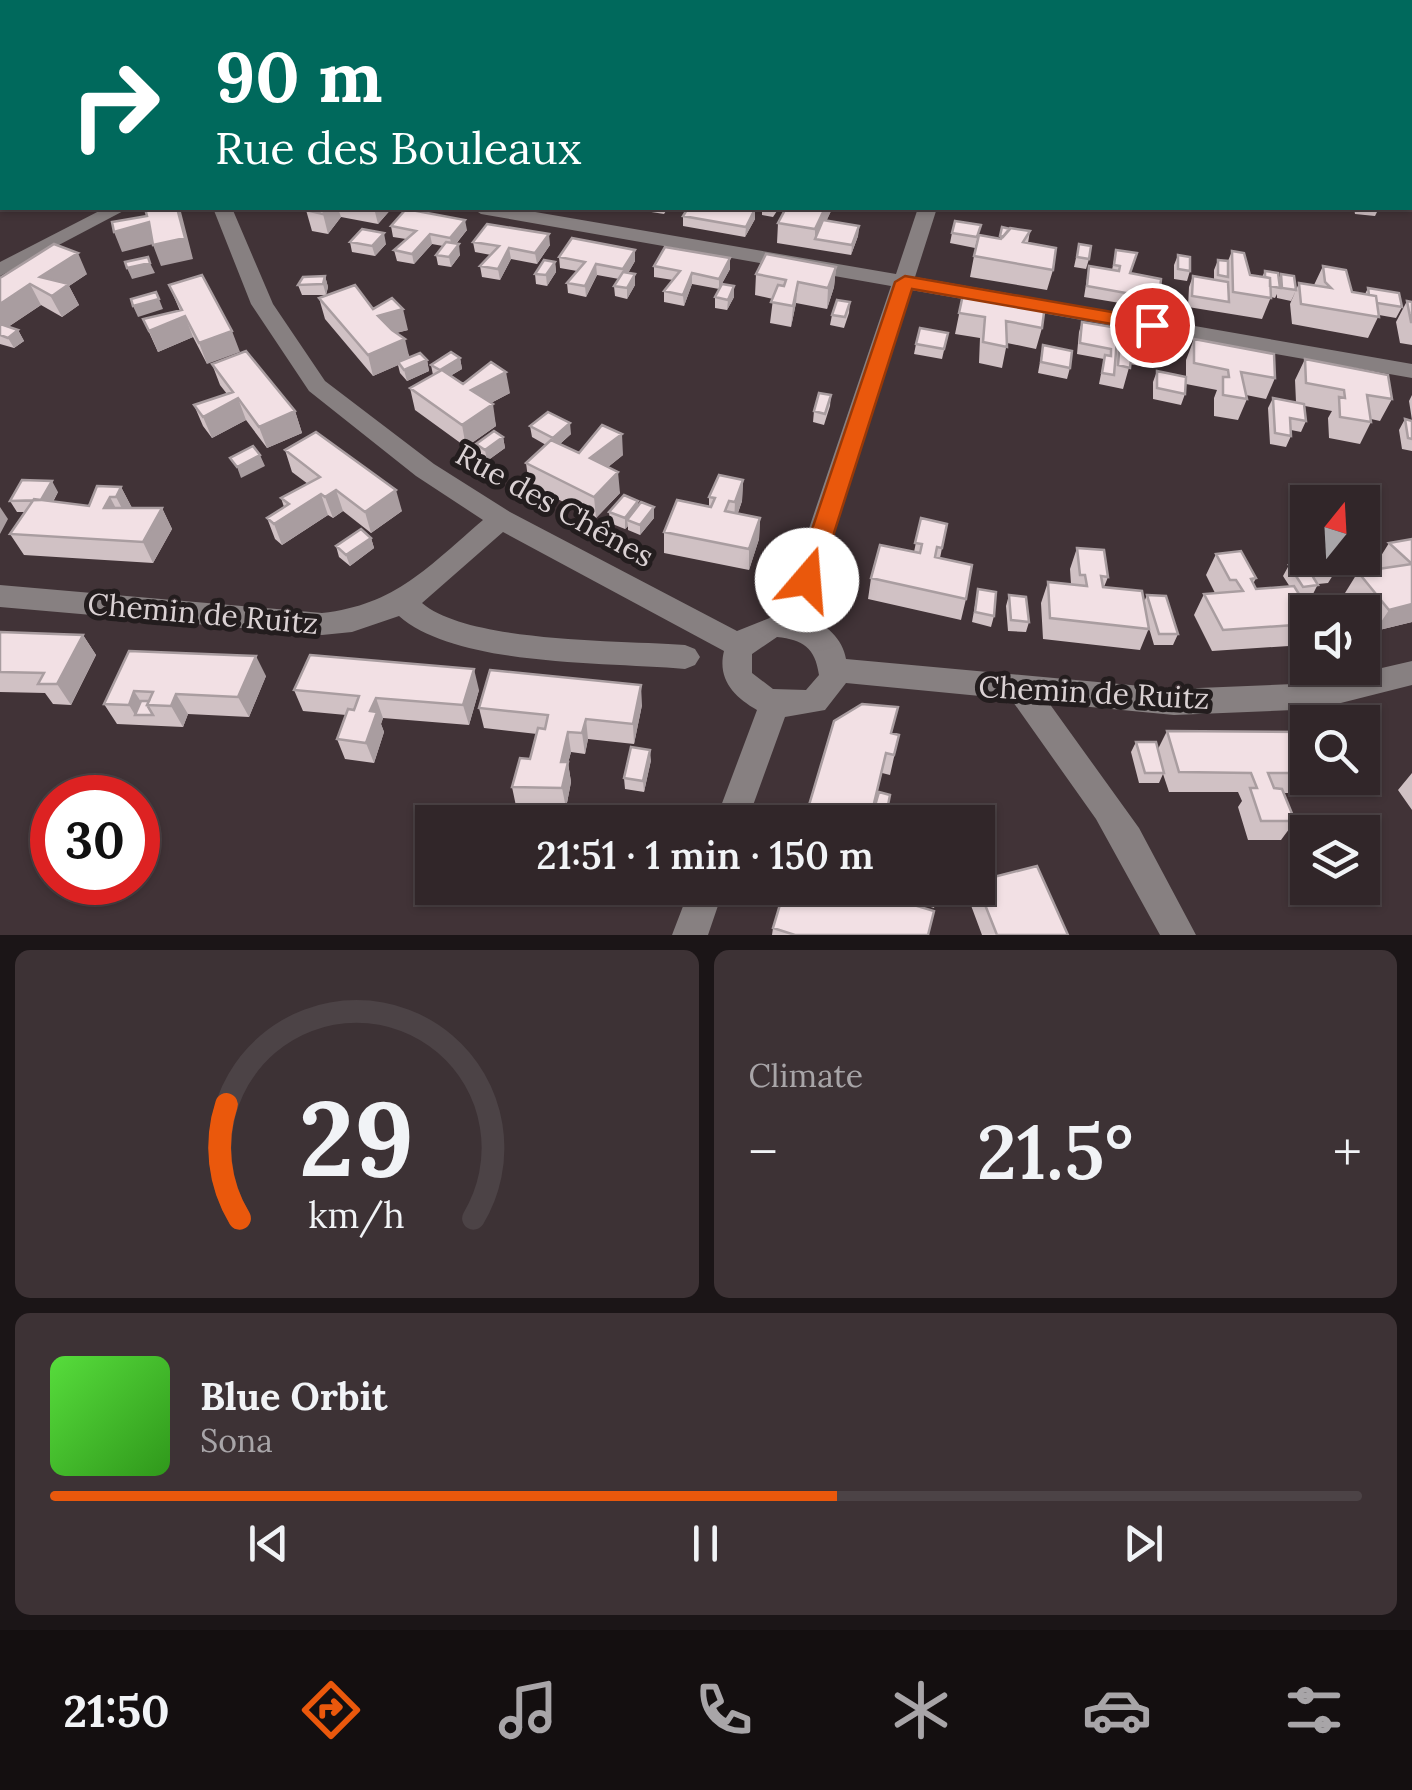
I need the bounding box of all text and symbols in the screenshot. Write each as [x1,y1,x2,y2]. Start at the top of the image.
text: 90 m [215,32,383,121]
icon: right [50,40,180,170]
text: Rue des Bouleaux [215,119,582,176]
pin [1110,283,1195,368]
icon: arrive [1125,298,1180,353]
street label: Rue des Chênes [449,435,661,575]
north arrow [1290,485,1380,575]
map controls [1290,485,1380,905]
position arrow [755,528,859,632]
street label: Chemin de Ruitz [86,584,320,642]
button: sound [1290,595,1380,685]
street label: Chemin de Ruitz [978,667,1210,717]
button: search [1290,705,1380,795]
speed limit sign: 30 [30,775,160,905]
button: layers [1290,815,1380,905]
text: 21:51 · 1 min · 150 m [536,831,874,879]
text: Climate [749,1055,863,1096]
text: 29 [299,1071,414,1204]
text: 21.5° [977,1104,1134,1200]
text: − [749,1117,778,1187]
text: + [1333,1117,1362,1187]
text: km/h [308,1192,405,1238]
text: Blue Orbit [200,1372,387,1420]
text: Sona [200,1420,273,1461]
icon: previous [241,1516,296,1571]
icon: pause [678,1516,733,1571]
icon: next [1116,1516,1171,1571]
icon: directions [296,1675,366,1745]
icon: music [493,1675,563,1745]
icon: phone [689,1675,759,1745]
icon: climate [886,1675,956,1745]
icon: car [1082,1675,1152,1745]
icon: filters [1279,1675,1349,1745]
text: 21:50 [63,1682,170,1739]

